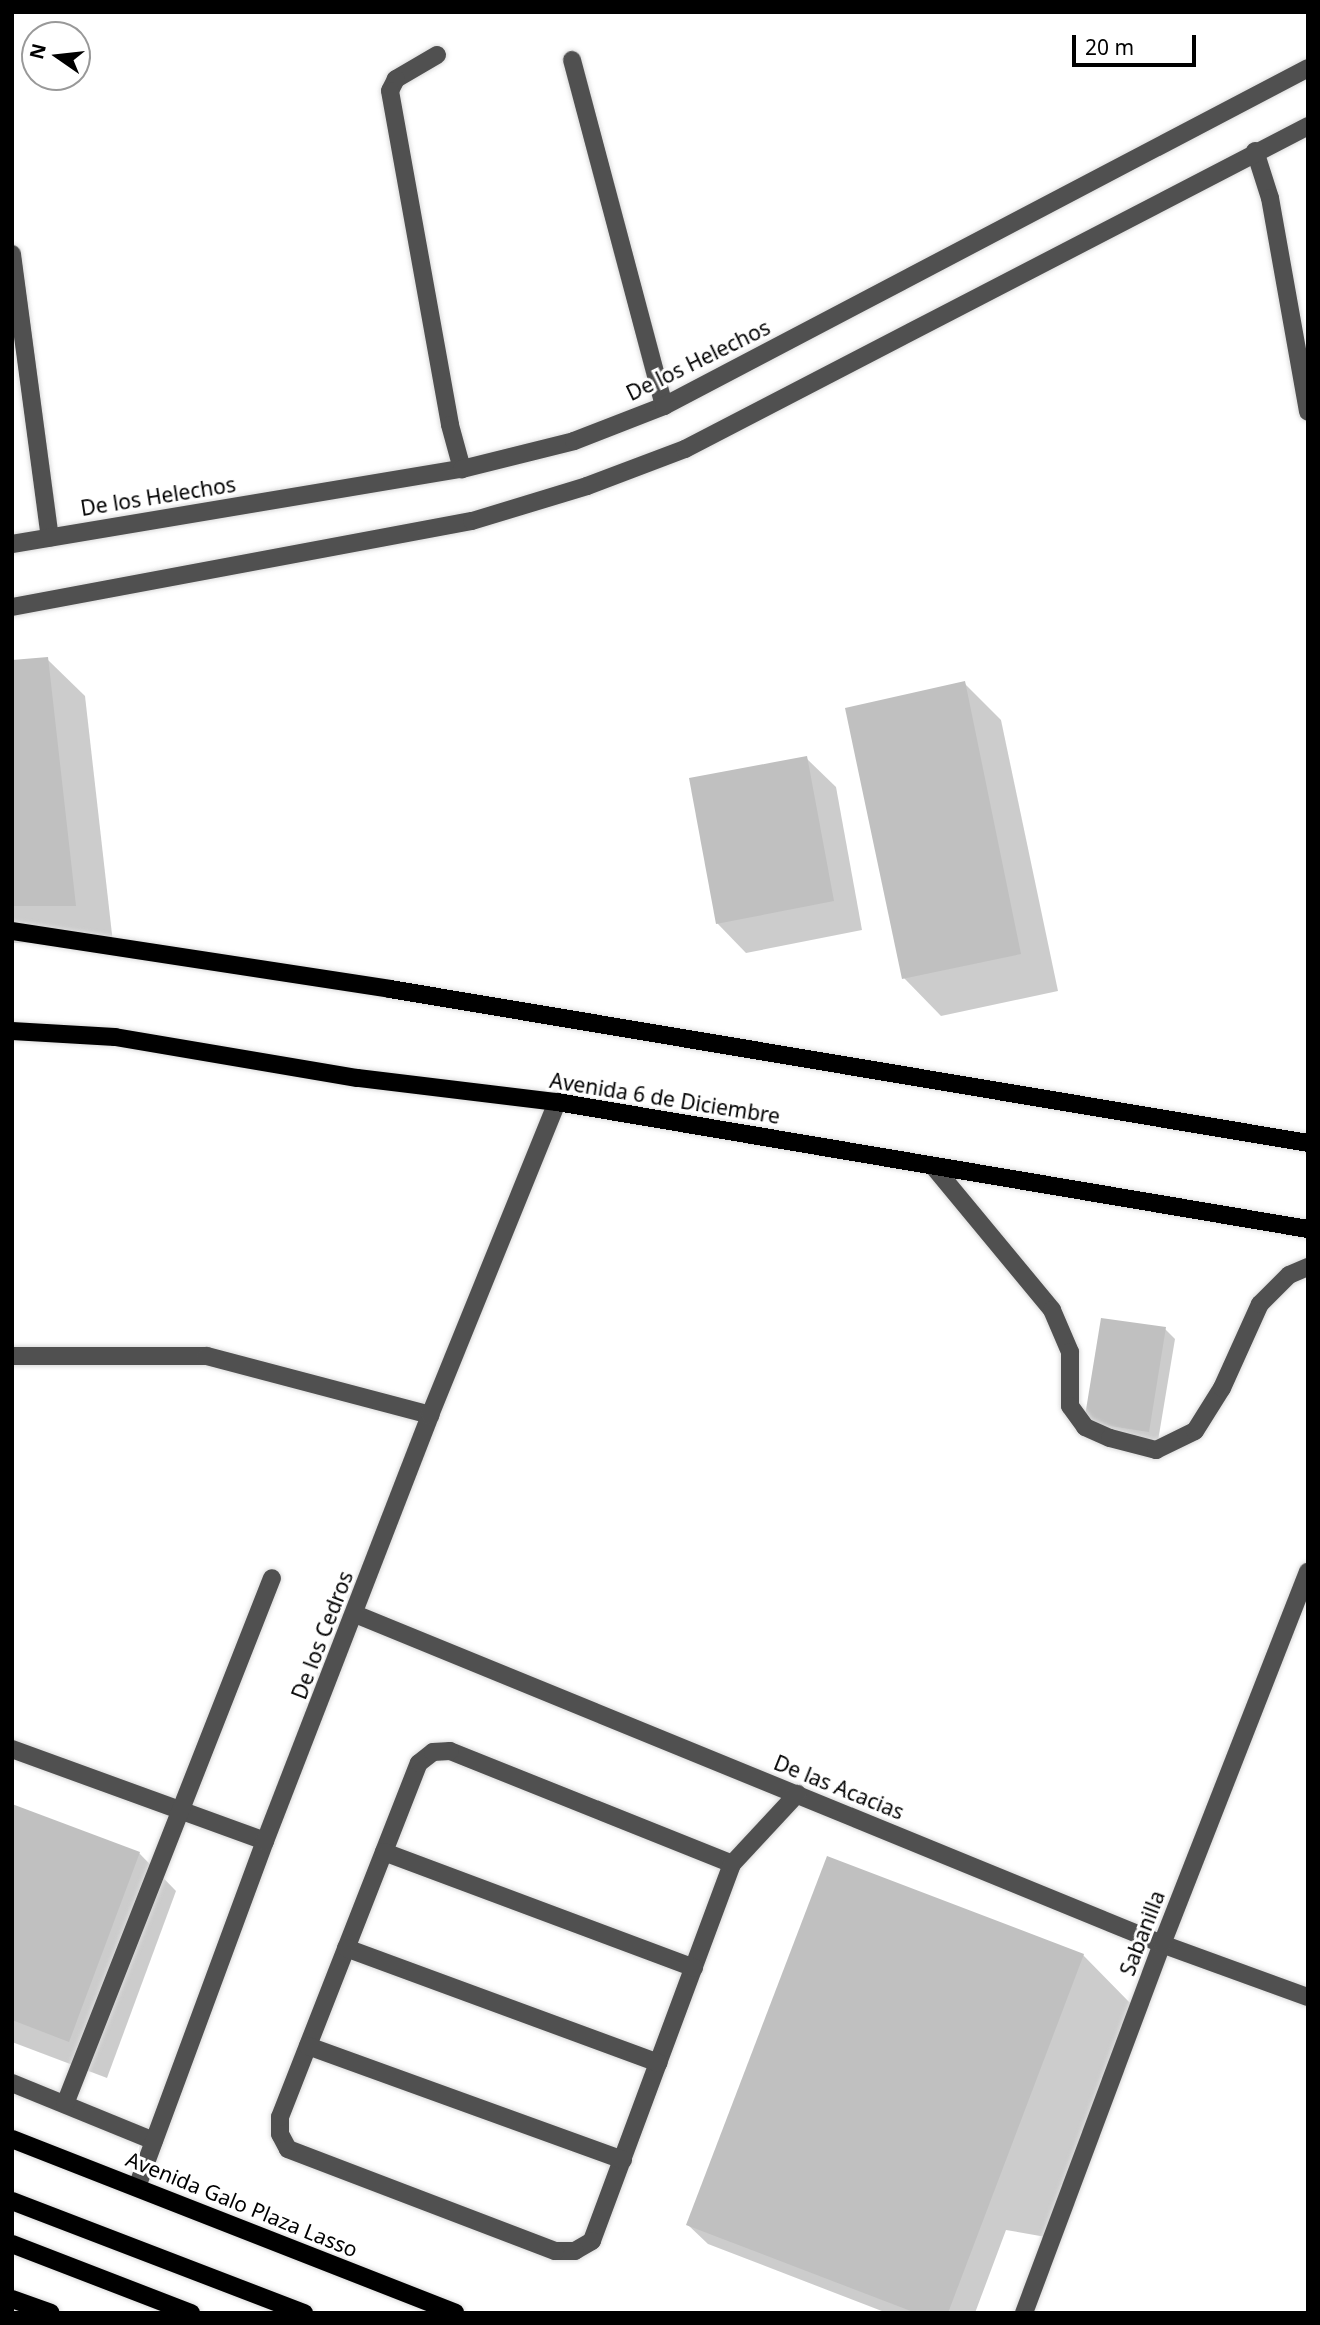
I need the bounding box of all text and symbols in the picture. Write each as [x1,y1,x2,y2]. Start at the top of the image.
north arrow [21,21,91,91]
scale bar [1075,21,1199,65]
text: 20 m [1085,33,1134,61]
text: N [23,41,52,62]
street label: De los Helechos [622,314,774,406]
street label: De los Helechos [79,471,237,521]
street label: Avenida 6 de Diciembre [548,1067,782,1129]
street label: De los Cedros [286,1567,358,1703]
street label: De las Acacias [770,1749,908,1825]
street label: Sabanilla [1114,1887,1170,1979]
street label: Avenida Galo Plaza Lasso [122,2146,362,2262]

